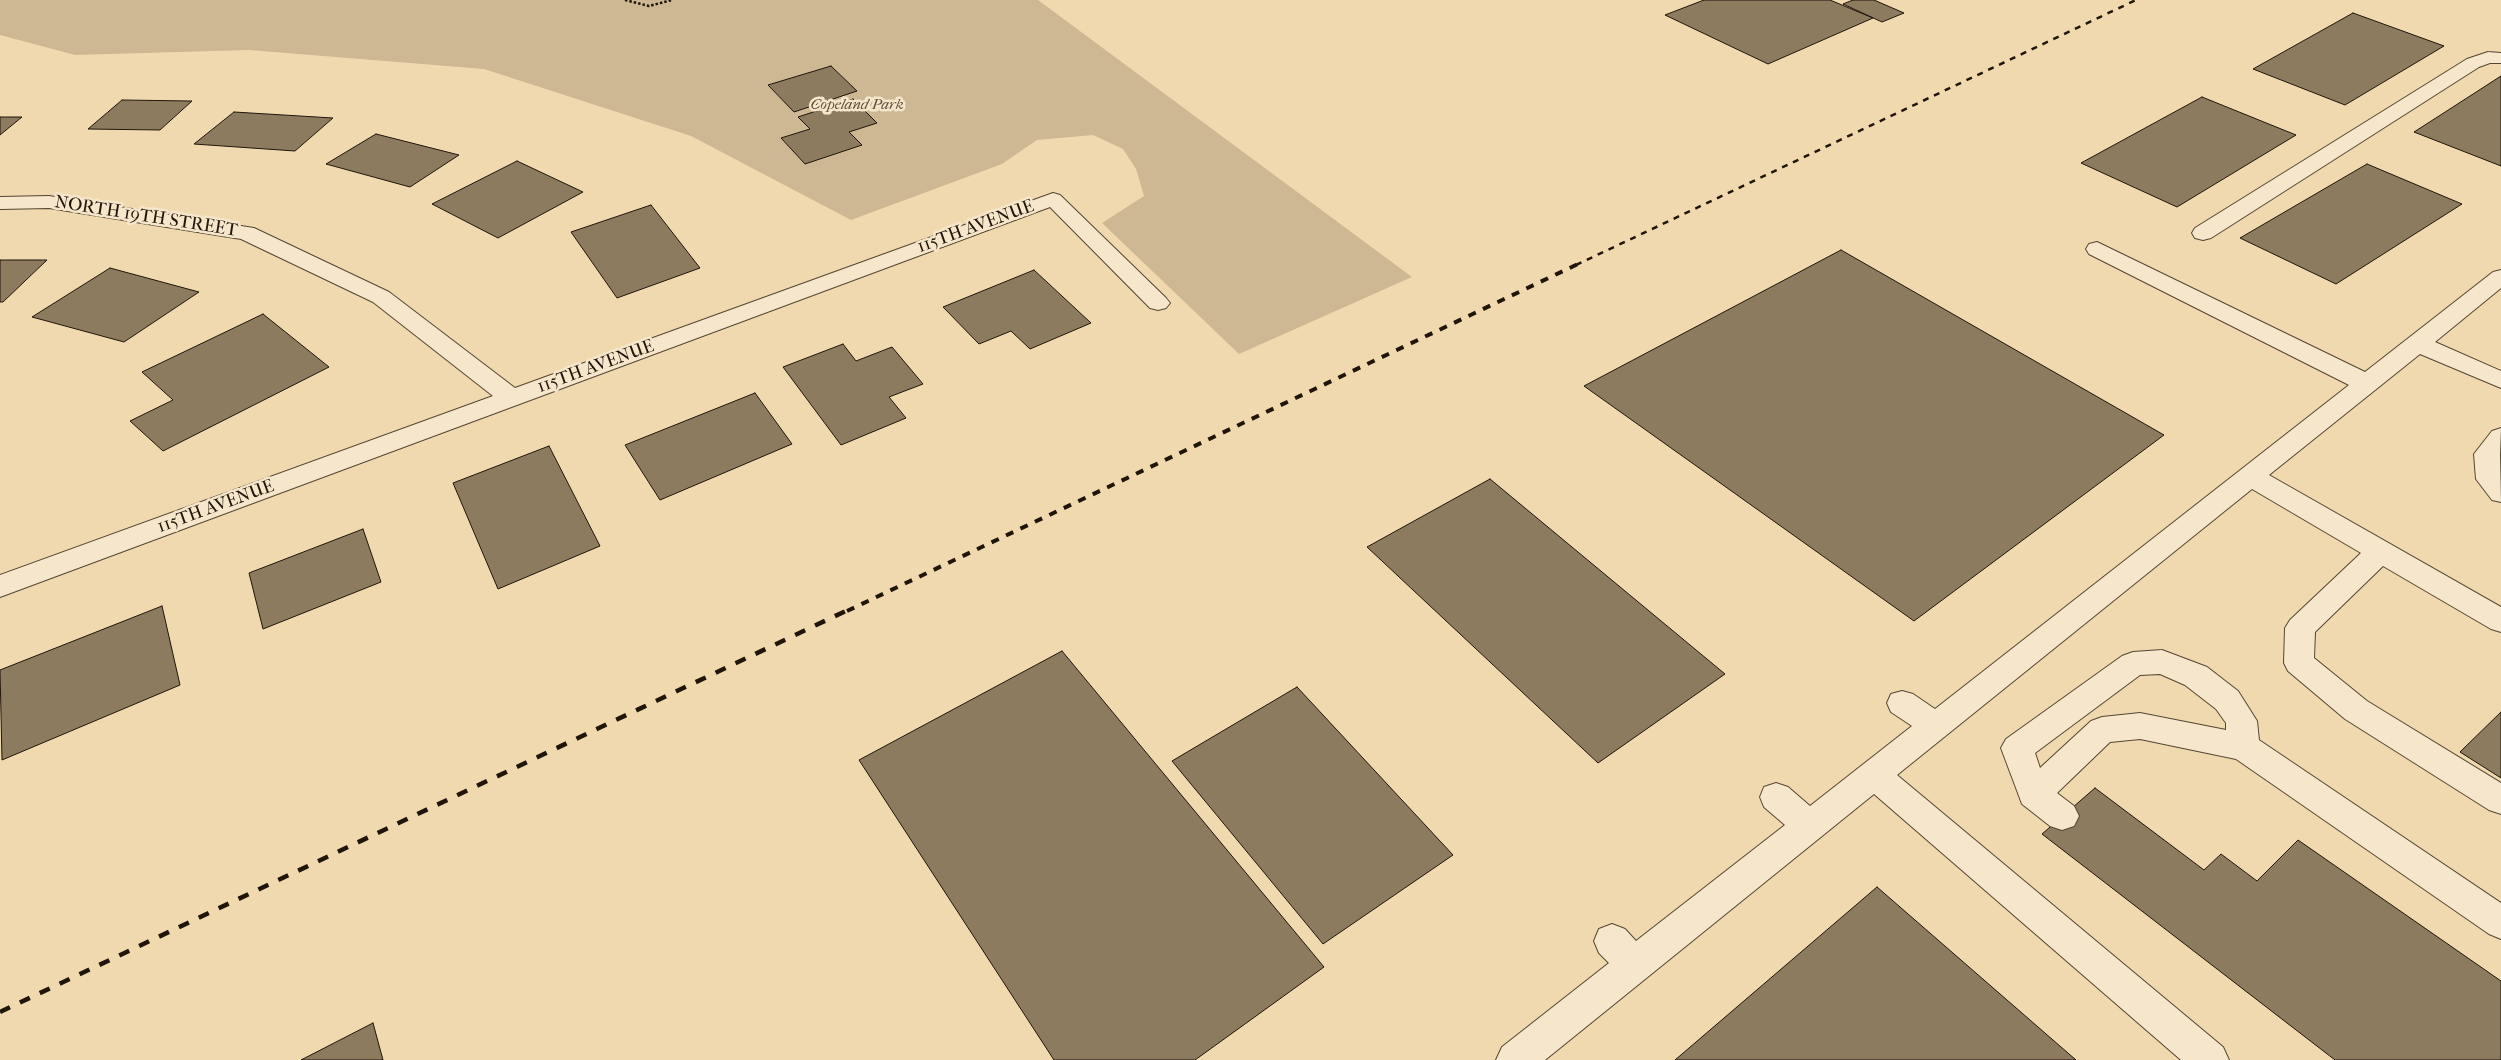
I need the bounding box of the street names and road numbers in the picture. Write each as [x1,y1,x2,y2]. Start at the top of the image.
street label: NORTH 19TH STREET [53,192,239,242]
street label: 115TH AVENUE [915,196,1037,258]
street label: 115TH AVENUE [535,336,657,398]
street label: 115TH AVENUE [155,476,277,538]

